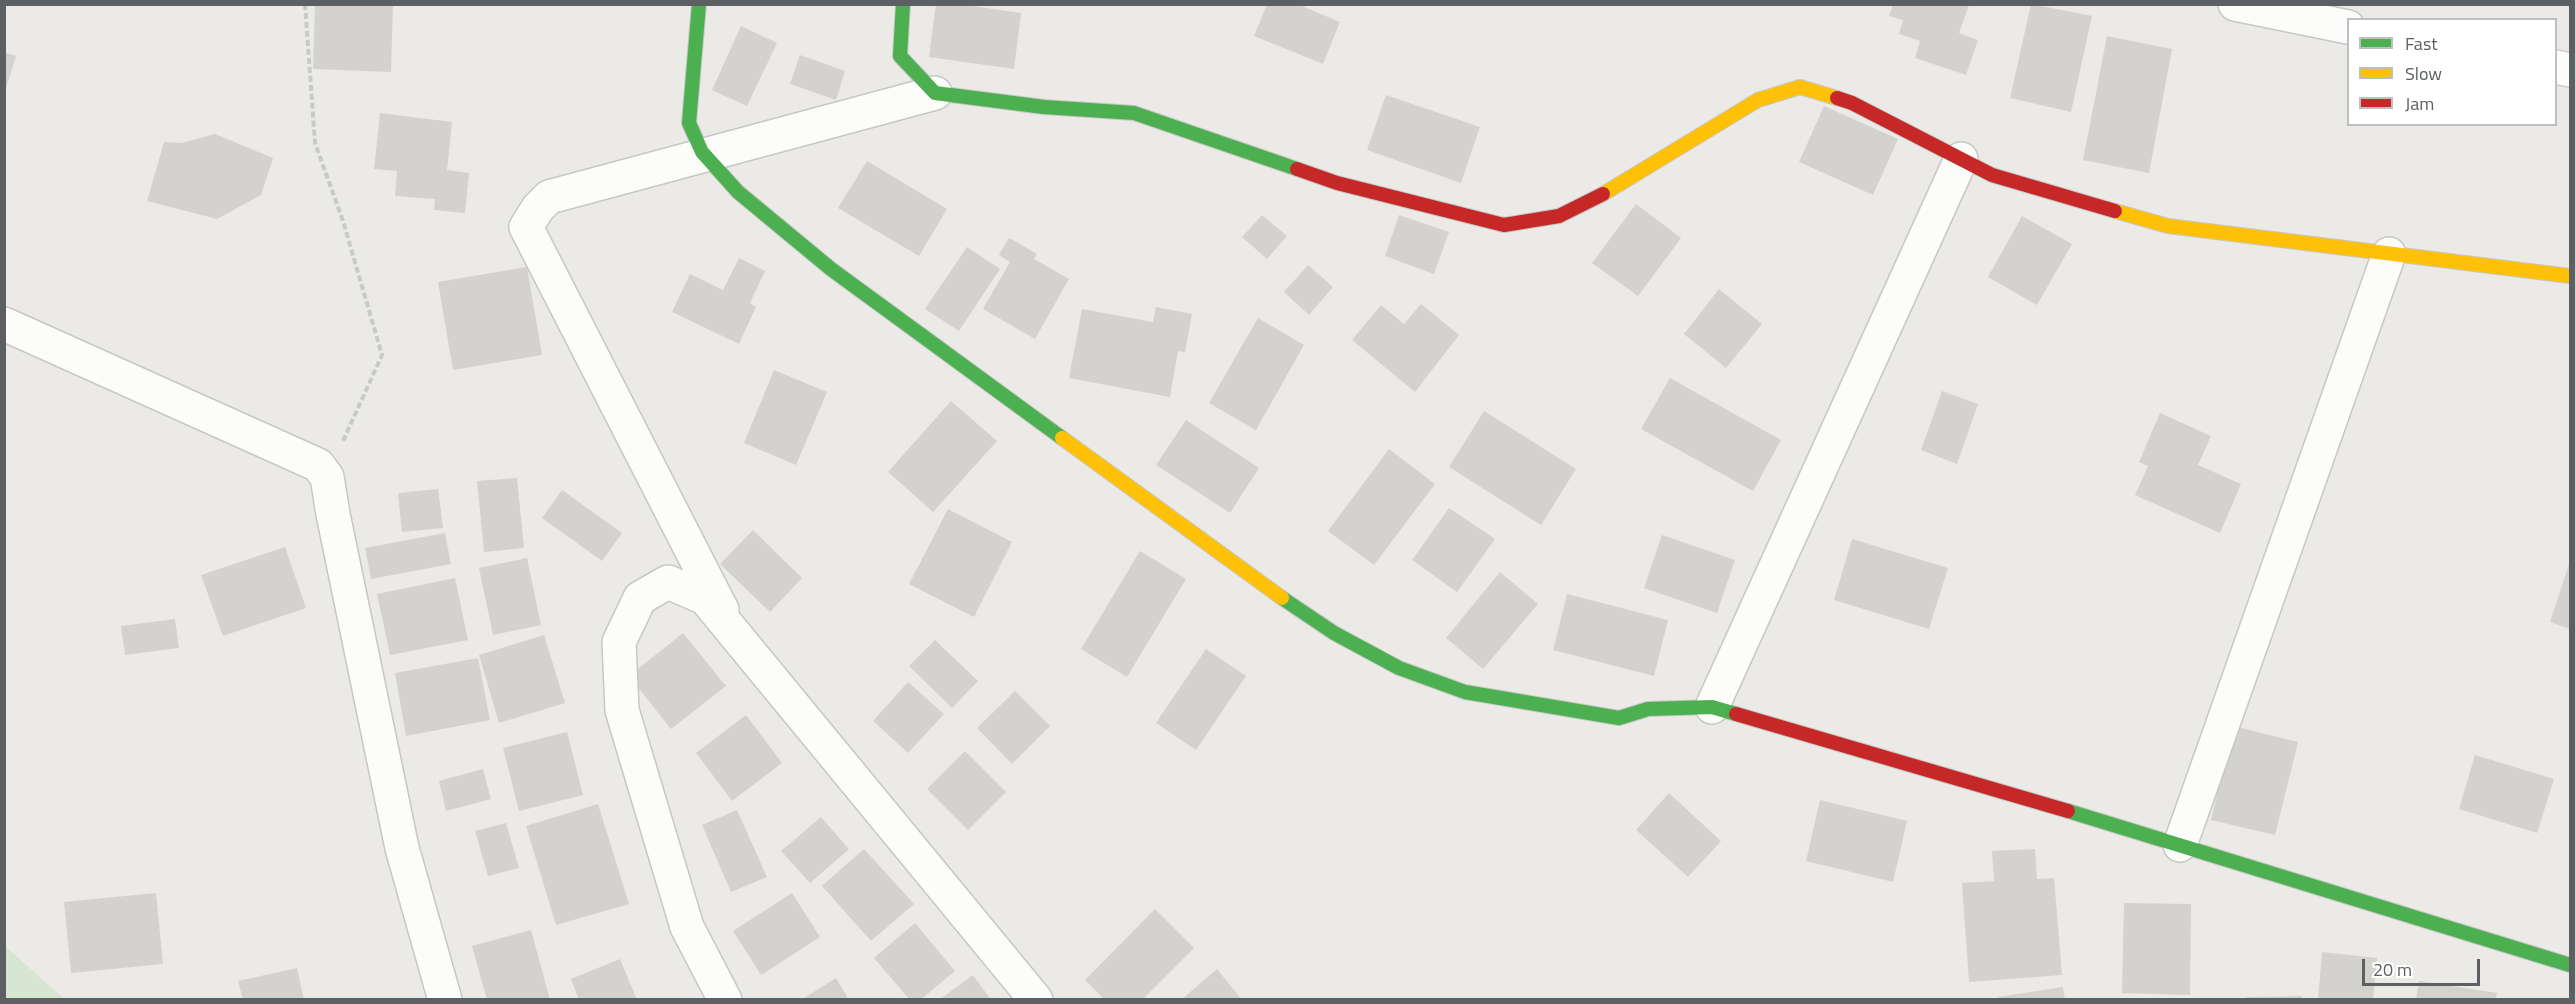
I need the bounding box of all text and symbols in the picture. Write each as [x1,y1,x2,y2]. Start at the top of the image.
legend [2347,18,2557,126]
text: Fast [2405,30,2438,57]
text: Slow [2405,60,2442,87]
text: Jam [2405,90,2434,117]
scale bar [2365,947,2484,985]
text: 20 m [2373,956,2412,983]

